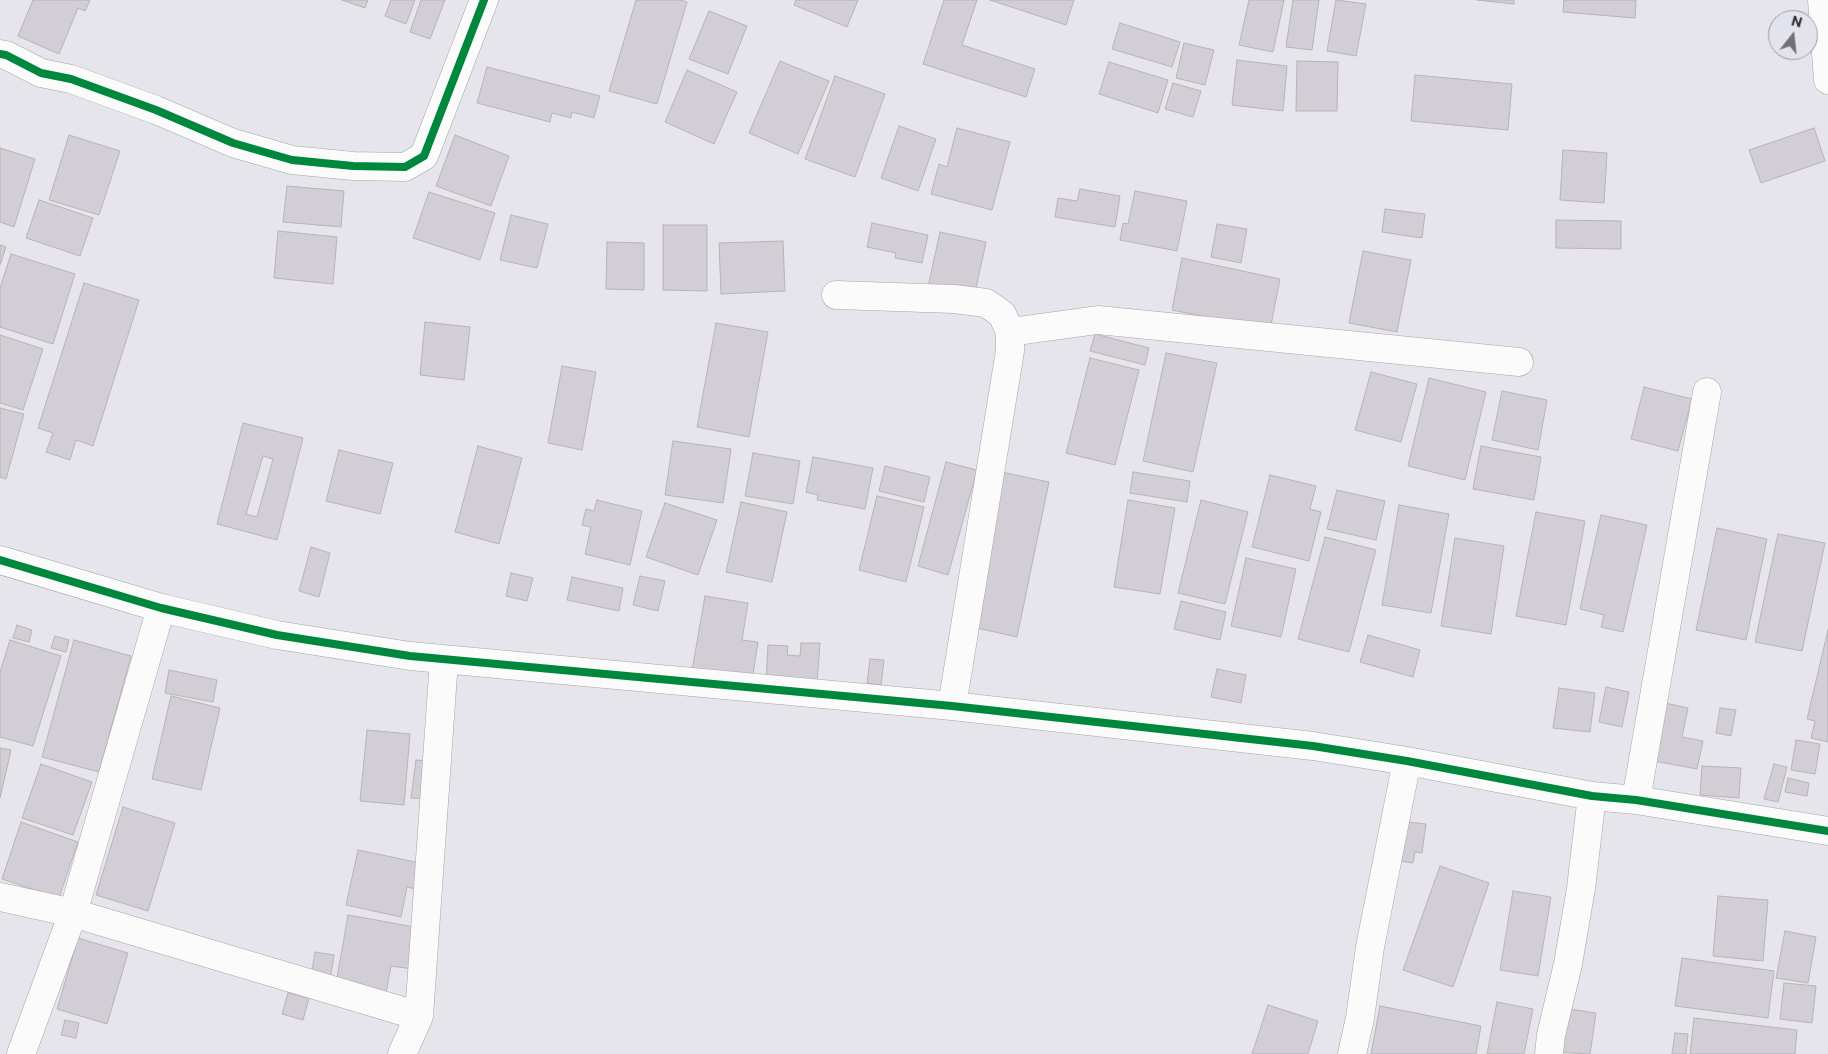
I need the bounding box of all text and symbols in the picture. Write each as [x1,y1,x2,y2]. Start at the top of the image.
north arrow [1768,10,1818,60]
text: N [1790,11,1804,31]

